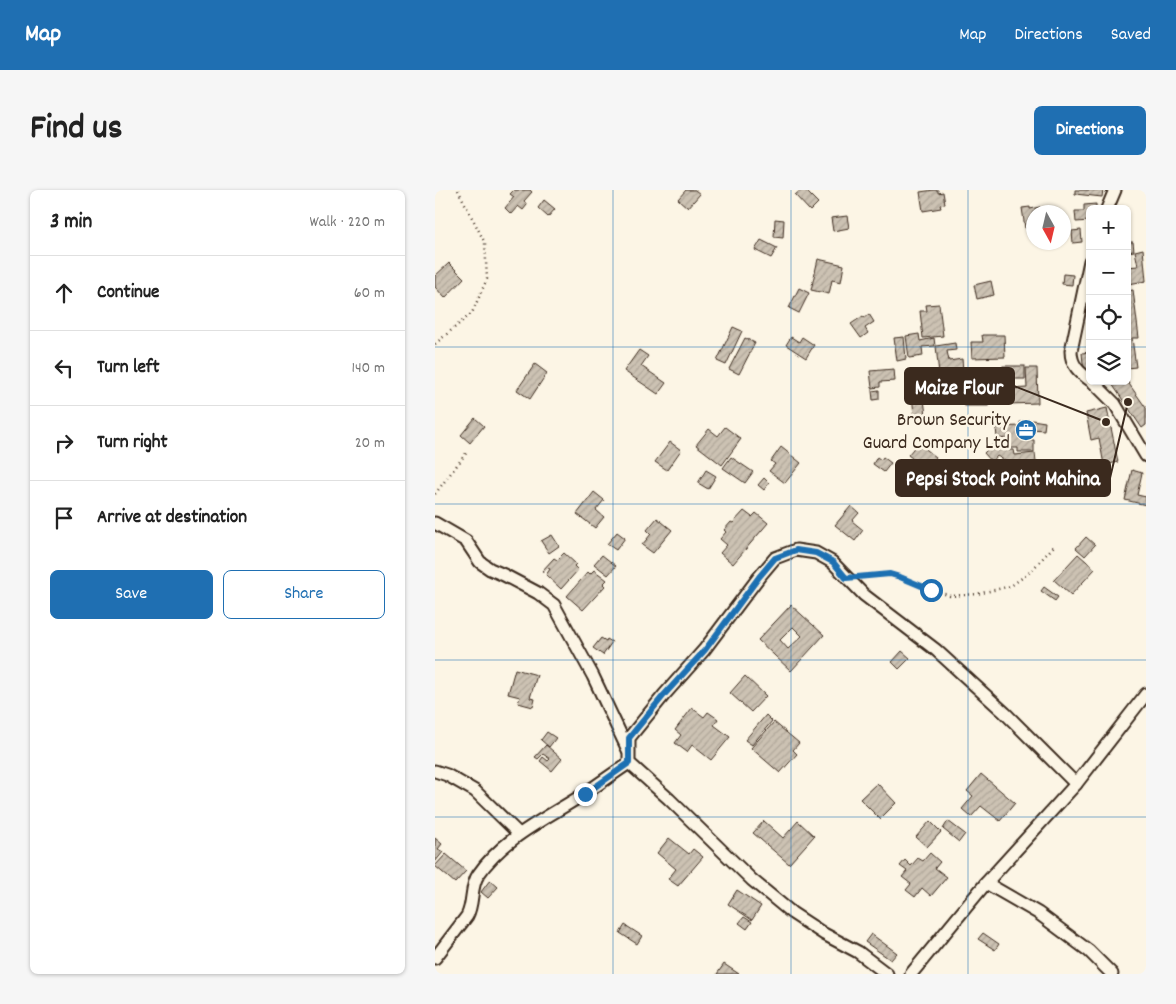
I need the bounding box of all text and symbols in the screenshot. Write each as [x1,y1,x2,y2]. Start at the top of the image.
text: Map [25,18,61,52]
text: Map [959,23,986,48]
text: Directions [1014,23,1083,48]
text: Saved [1111,23,1151,48]
text: Find us [30,105,122,155]
button: Directions [1034,106,1146,155]
north arrow [1026,205,1071,250]
map controls [1086,205,1131,385]
button: + [1086,205,1131,250]
text: 3 min [50,208,92,238]
text: Walk · 220 m [310,211,385,234]
button: − [1086,250,1131,295]
icon: ahead [50,279,78,307]
text: Continue [97,280,159,307]
text: 60 m [354,282,385,305]
button: locate [1086,295,1131,340]
button: layers [1086,340,1131,385]
icon: left [50,354,78,382]
text: Turn left [97,355,160,382]
text: 140 m [351,357,385,380]
callout: Maize Flour [905,368,1014,404]
text: Maize Flour [915,375,1004,405]
place label: Brown Security Guard Company Ltd [863,407,1011,458]
office icon: Brown Security Guard Company Ltd [1014,418,1038,442]
icon: right [50,429,78,457]
text: Turn right [97,430,168,457]
text: 20 m [355,432,385,455]
callout: Pepsi Stock Point Mahina [896,460,1110,496]
text: Pepsi Stock Point Mahina [906,466,1101,496]
icon: arrive [50,504,78,532]
text: Arrive at destination [97,505,247,532]
button: Save [50,570,213,619]
button: Share [223,570,385,619]
route start [920,579,943,602]
route end [574,783,597,806]

